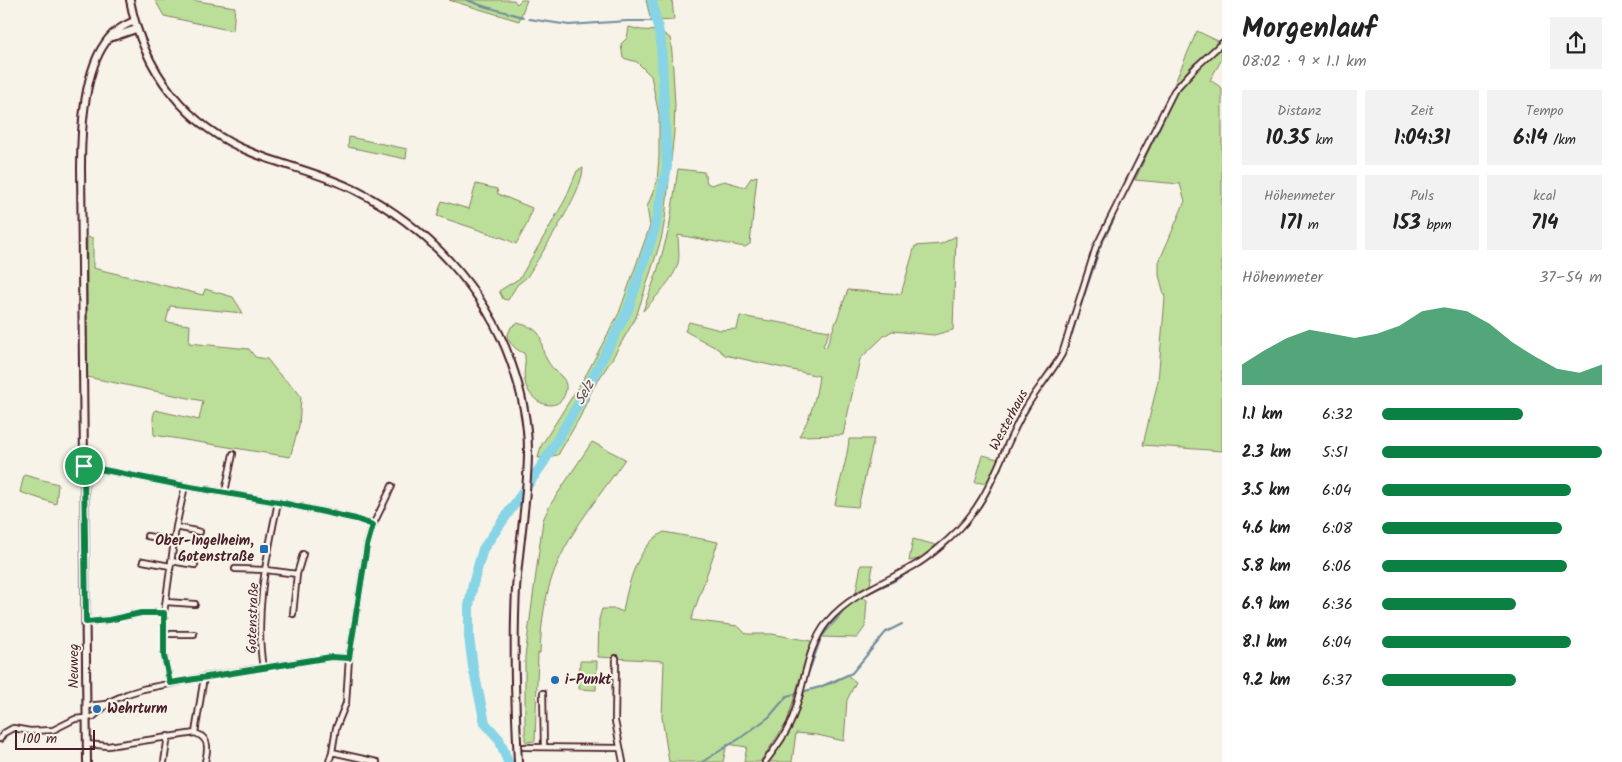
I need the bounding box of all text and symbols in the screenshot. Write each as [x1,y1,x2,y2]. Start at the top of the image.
text: Morgenlauf [1242,7,1376,52]
button: share [1550,17,1602,69]
text: 08:02 · 9 × 1.1 km [1242,49,1366,74]
text: Distanz [1277,100,1321,122]
text: Zeit [1410,100,1434,122]
text: Tempo [1526,100,1564,122]
text: 10.35 [1266,122,1310,155]
text: 1:04:31 [1394,122,1450,155]
text: 6:14 [1513,122,1548,155]
text: km [1310,129,1333,151]
text: /km [1548,129,1576,151]
text: Höhenmeter [1264,185,1335,207]
text: Puls [1410,185,1434,207]
text: kcal [1533,185,1556,207]
text: 171 [1280,207,1302,240]
text: 153 [1392,207,1421,240]
text: 714 [1531,207,1559,240]
text: m [1302,214,1319,236]
text: bpm [1421,214,1452,236]
text: Höhenmeter [1242,265,1323,290]
text: 37–54 m [1539,265,1602,290]
water label: Selz [568,375,602,410]
street label: Westerhaus [984,386,1034,454]
text: 1.1 km [1242,402,1283,427]
text: 6:32 [1322,402,1353,427]
text: 2.3 km [1242,440,1291,465]
text: 5:51 [1322,440,1348,465]
pin [63,445,105,487]
icon: arrive [70,452,98,480]
text: 3.5 km [1242,478,1290,503]
text: 6:04 [1322,478,1352,503]
text: 4.6 km [1242,516,1290,541]
text: 6:08 [1322,516,1352,541]
place label: Ober-Ingelheim, Gotenstraße [155,530,254,568]
marker: Ober-Ingelheim, Gotenstraße [258,543,270,555]
text: 5.8 km [1242,554,1290,579]
text: 6:06 [1322,554,1352,579]
street label: Gotenstraße [241,581,265,654]
text: 6.9 km [1242,592,1290,617]
text: 6:36 [1322,592,1353,617]
text: 8.1 km [1242,630,1287,655]
text: 6:04 [1322,630,1352,655]
street label: Neuweg [63,644,85,688]
text: 9.2 km [1242,668,1290,693]
text: 6:37 [1322,668,1351,693]
place label: i-Punkt [565,669,612,691]
marker: i-Punkt [549,674,561,686]
place label: Wehrturm [107,698,168,720]
marker: Wehrturm [91,703,103,715]
scale bar [15,727,95,750]
text: 100 m [22,728,57,750]

